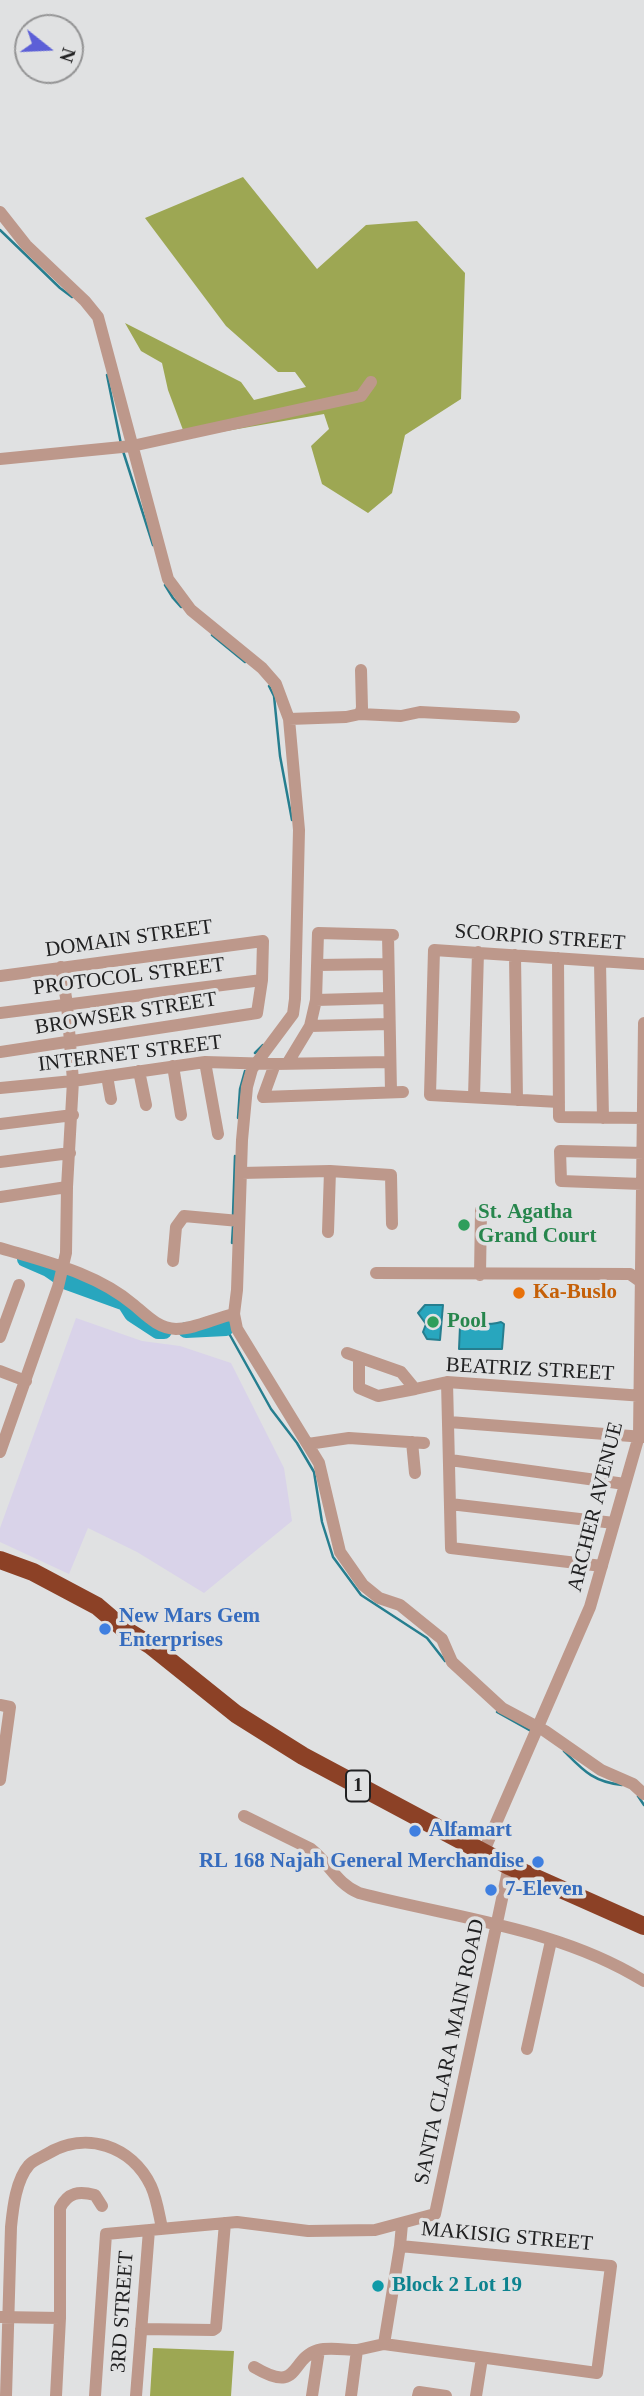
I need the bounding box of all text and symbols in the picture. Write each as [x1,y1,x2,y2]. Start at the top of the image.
north arrow [14,14,84,84]
text: N [55,45,80,65]
street label: DOMAIN STREET [44,915,214,963]
street label: SCORPIO STREET [454,919,626,957]
street label: PROTOCOL STREET [32,953,226,1001]
street label: BROWSER STREET [33,987,219,1041]
street label: INTERNET STREET [37,1030,223,1078]
place label: St. Agatha Grand Court [478,1200,596,1250]
marker: St. Agatha Grand Court [456,1217,472,1233]
place label: Ka-Buslo [533,1280,617,1306]
marker: Ka-Buslo [511,1285,527,1301]
place label: Pool [447,1309,487,1335]
marker: Pool [425,1314,441,1330]
street label: BEATRIZ STREET [445,1353,615,1387]
street label: ARCHER AVENUE [563,1420,629,1594]
place label: New Mars Gem Enterprises [119,1604,260,1654]
marker: New Mars Gem Enterprises [97,1621,113,1637]
road number: 1 [346,1770,370,1801]
place label: Alfamart [429,1818,512,1844]
marker: Alfamart [407,1823,423,1839]
place label: RL 168 Najah General Merchandise [199,1849,524,1875]
marker: RL 168 Najah General Merchandise [530,1854,546,1870]
place label: 7-Eleven [505,1877,583,1903]
marker: 7-Eleven [483,1882,499,1898]
street label: SANTA CLARA MAIN ROAD [410,1917,490,2187]
street label: MAKISIG STREET [420,2217,594,2257]
street label: 3RD STREET [106,2250,140,2374]
place label: Block 2 Lot 19 [392,2273,522,2299]
marker: Block 2 Lot 19 [370,2278,386,2294]

